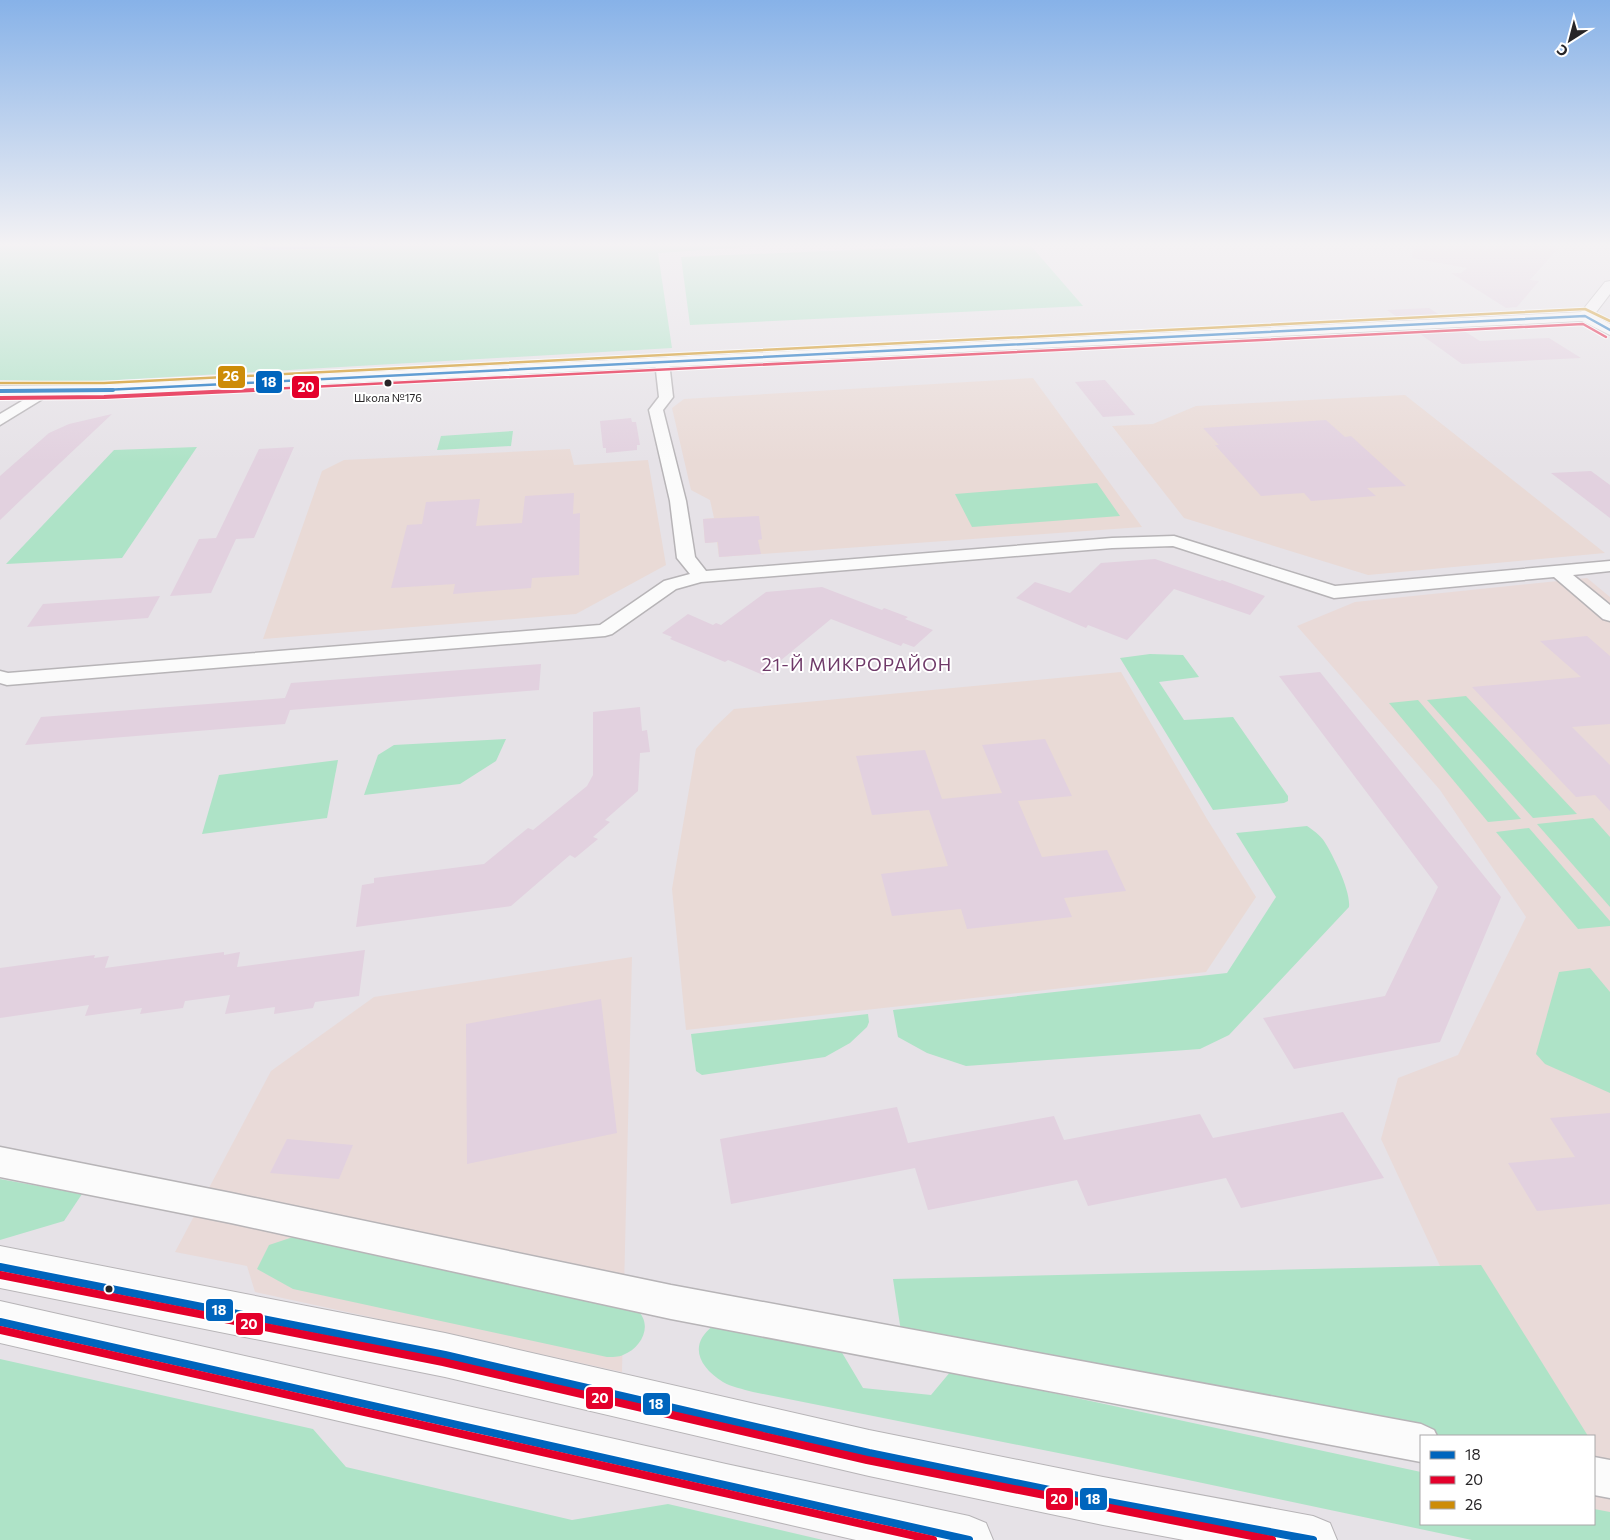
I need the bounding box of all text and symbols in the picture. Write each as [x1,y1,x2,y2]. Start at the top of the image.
north arrow [1545,15,1595,65]
text: С [1553,41,1571,61]
line badge: 26 [217,365,246,389]
text: 26 [223,367,240,384]
line badge: 18 [255,370,283,394]
text: 18 [262,373,277,390]
line badge: 20 [291,375,320,399]
text: 20 [297,378,315,395]
marker: Школа №176 [383,378,393,388]
place label: Школа №176 [354,391,422,404]
district label: 21-Й МИКРОРАЙОН [762,653,952,675]
unlabelled marker [104,1284,114,1294]
line badge: 18 [205,1298,234,1322]
text: 18 [212,1301,227,1318]
line badge: 20 [235,1312,264,1336]
text: 20 [240,1315,258,1332]
line badge: 20 [585,1386,614,1410]
text: 20 [591,1389,609,1406]
line badge: 18 [642,1392,671,1416]
text: 18 [649,1395,664,1412]
legend [1420,1435,1595,1525]
text: 18 [1465,1445,1481,1463]
text: 20 [1465,1470,1483,1488]
line badge: 20 [1045,1487,1074,1511]
line badge: 18 [1079,1487,1108,1511]
text: 20 [1050,1490,1068,1507]
text: 18 [1086,1490,1101,1507]
text: 26 [1465,1495,1482,1513]

